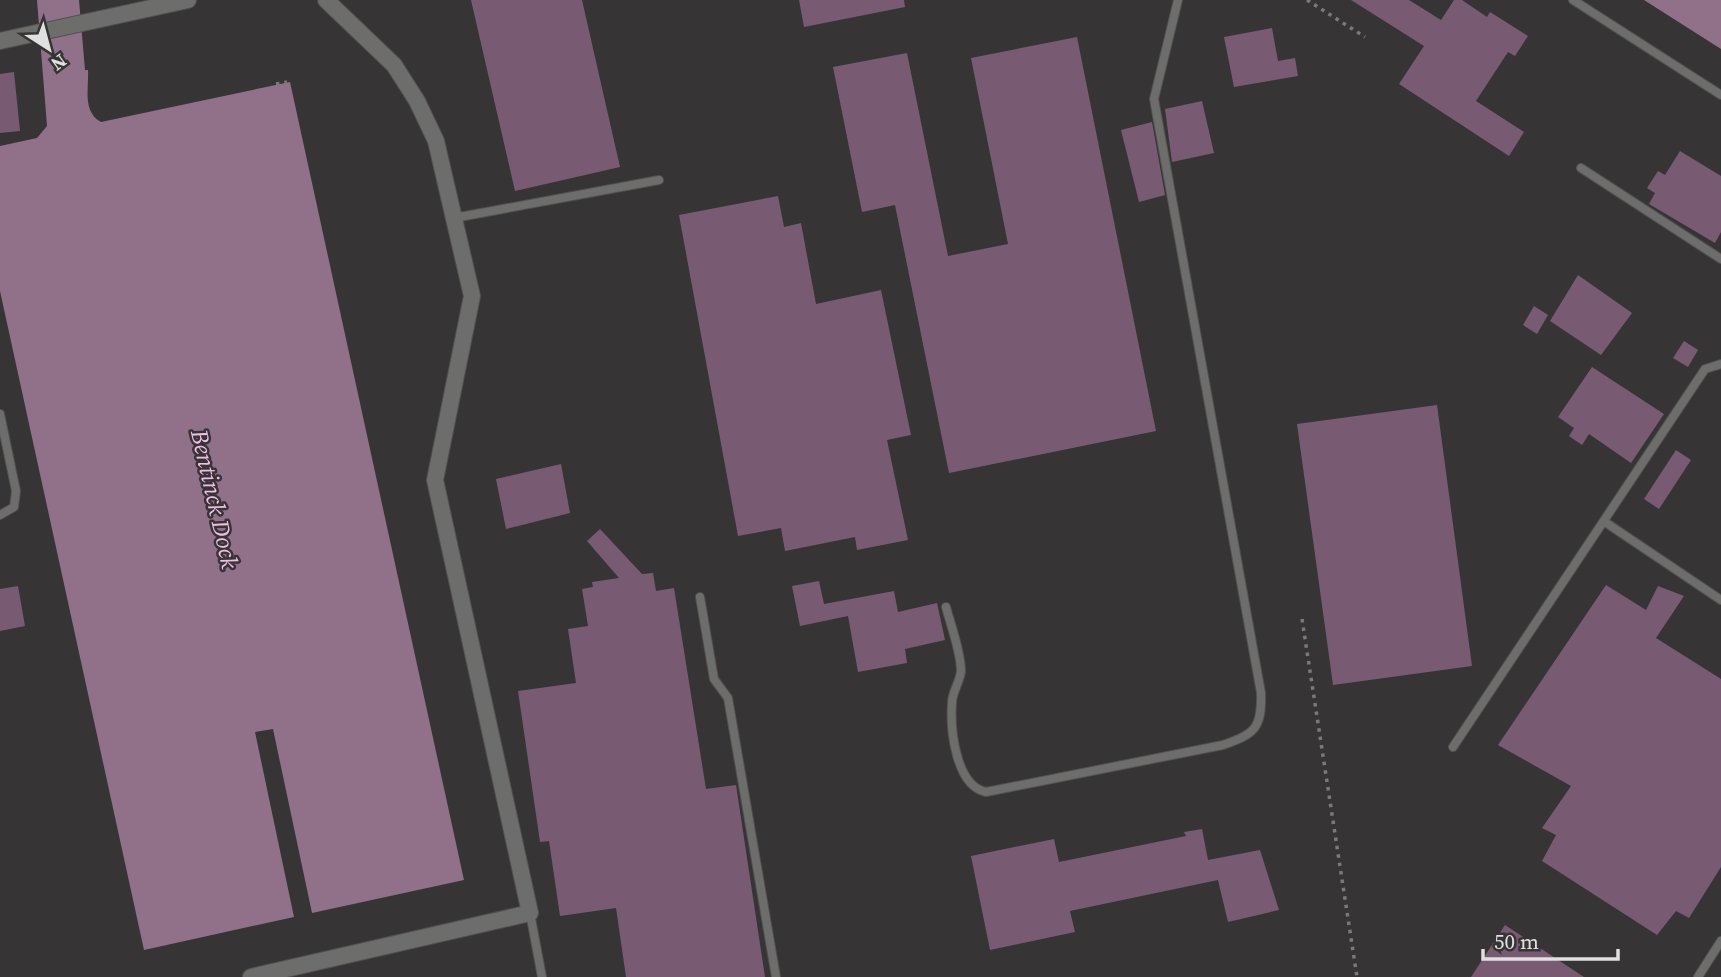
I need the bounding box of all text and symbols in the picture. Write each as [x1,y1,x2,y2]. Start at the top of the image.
north arrow [14,14,84,84]
text: N [46,48,72,77]
water label: Bentinck Dock [183,425,247,572]
scale bar [1483,918,1618,962]
text: 50 m [1494,927,1539,956]

